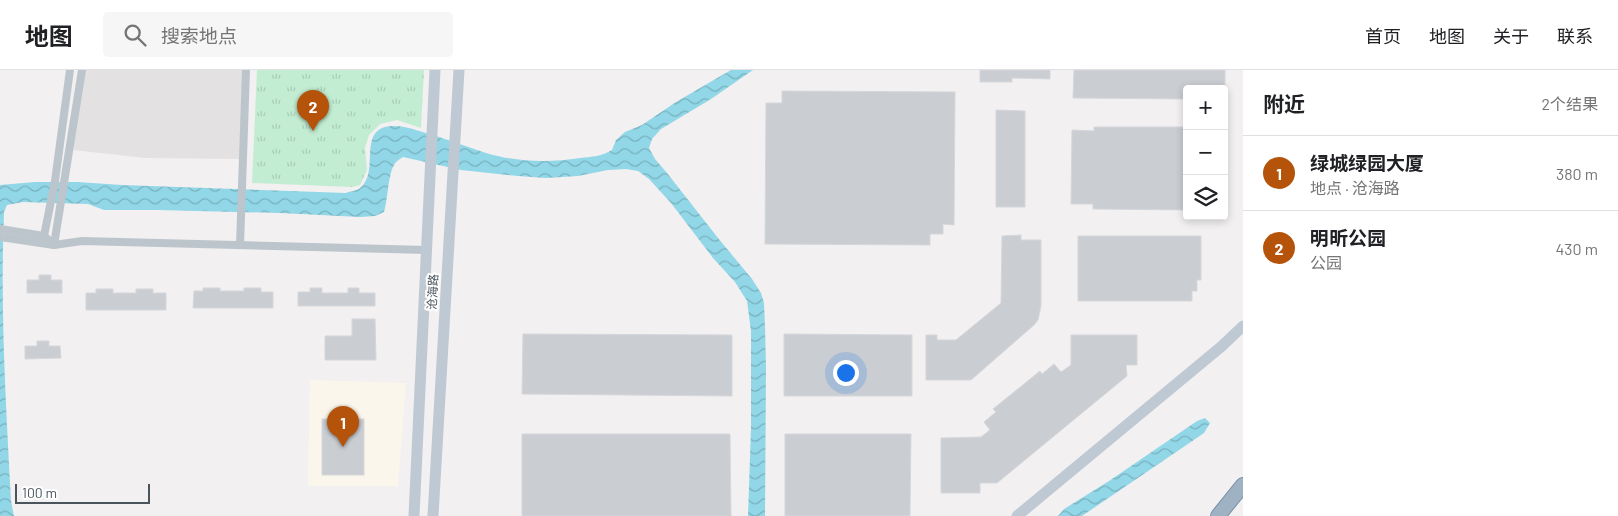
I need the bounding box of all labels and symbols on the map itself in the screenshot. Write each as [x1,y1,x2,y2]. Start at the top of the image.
pin: 2 [297,90,329,131]
street label: 沧海路 [424,274,440,310]
your location [833,360,859,386]
pin: 1 [327,406,359,447]
scale bar [15,481,150,504]

